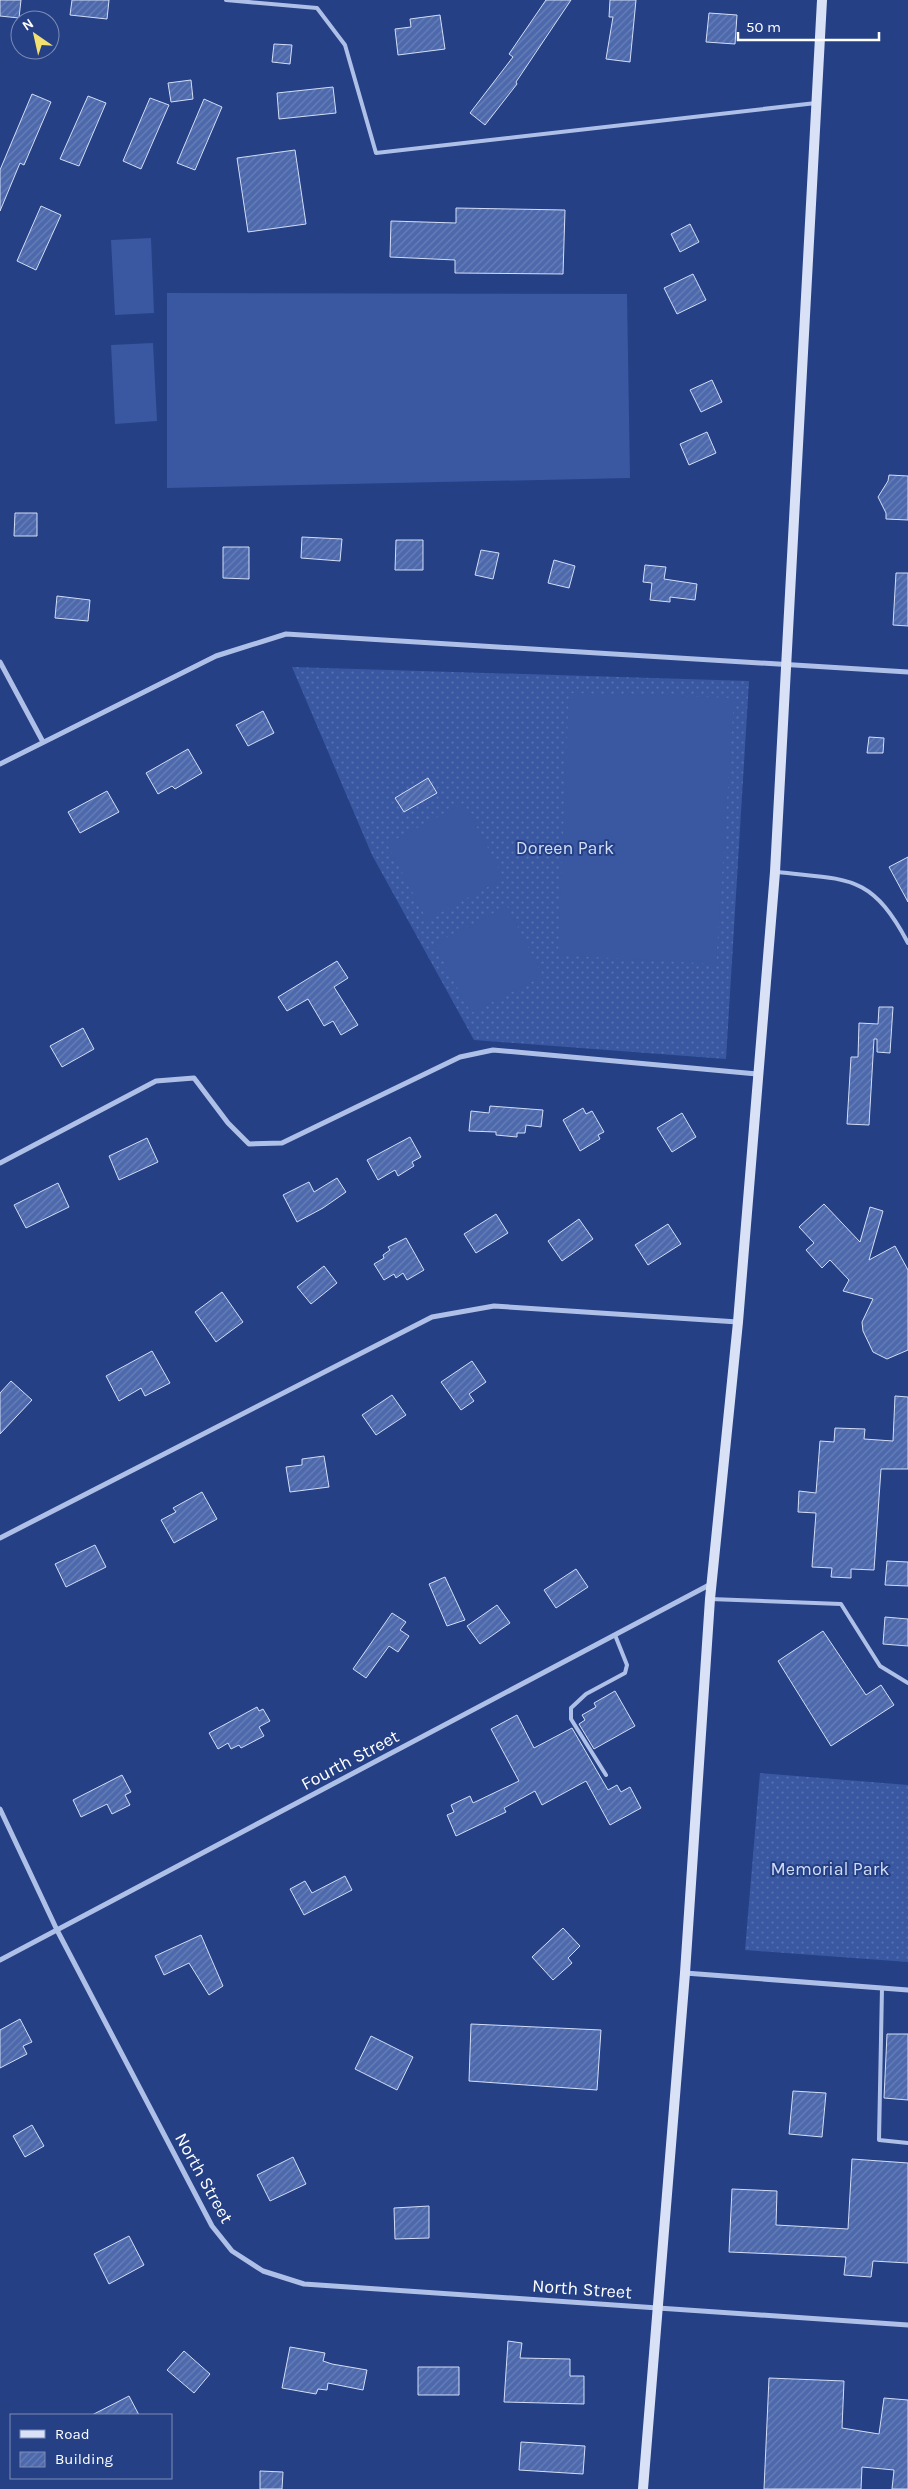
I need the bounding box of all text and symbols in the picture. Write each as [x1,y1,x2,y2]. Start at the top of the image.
north arrow [10,10,60,60]
scale bar [738,10,879,42]
text: N [19,15,37,34]
text: 50 m [746,18,781,36]
park label: Doreen Park [516,837,614,859]
street label: Fourth Street [297,1725,403,1795]
park label: Memorial Park [771,1858,889,1880]
street label: North Street [170,2129,238,2227]
street label: North Street [531,2275,633,2303]
legend [10,2414,172,2479]
text: Road [55,2425,90,2443]
text: Building [55,2450,113,2468]

